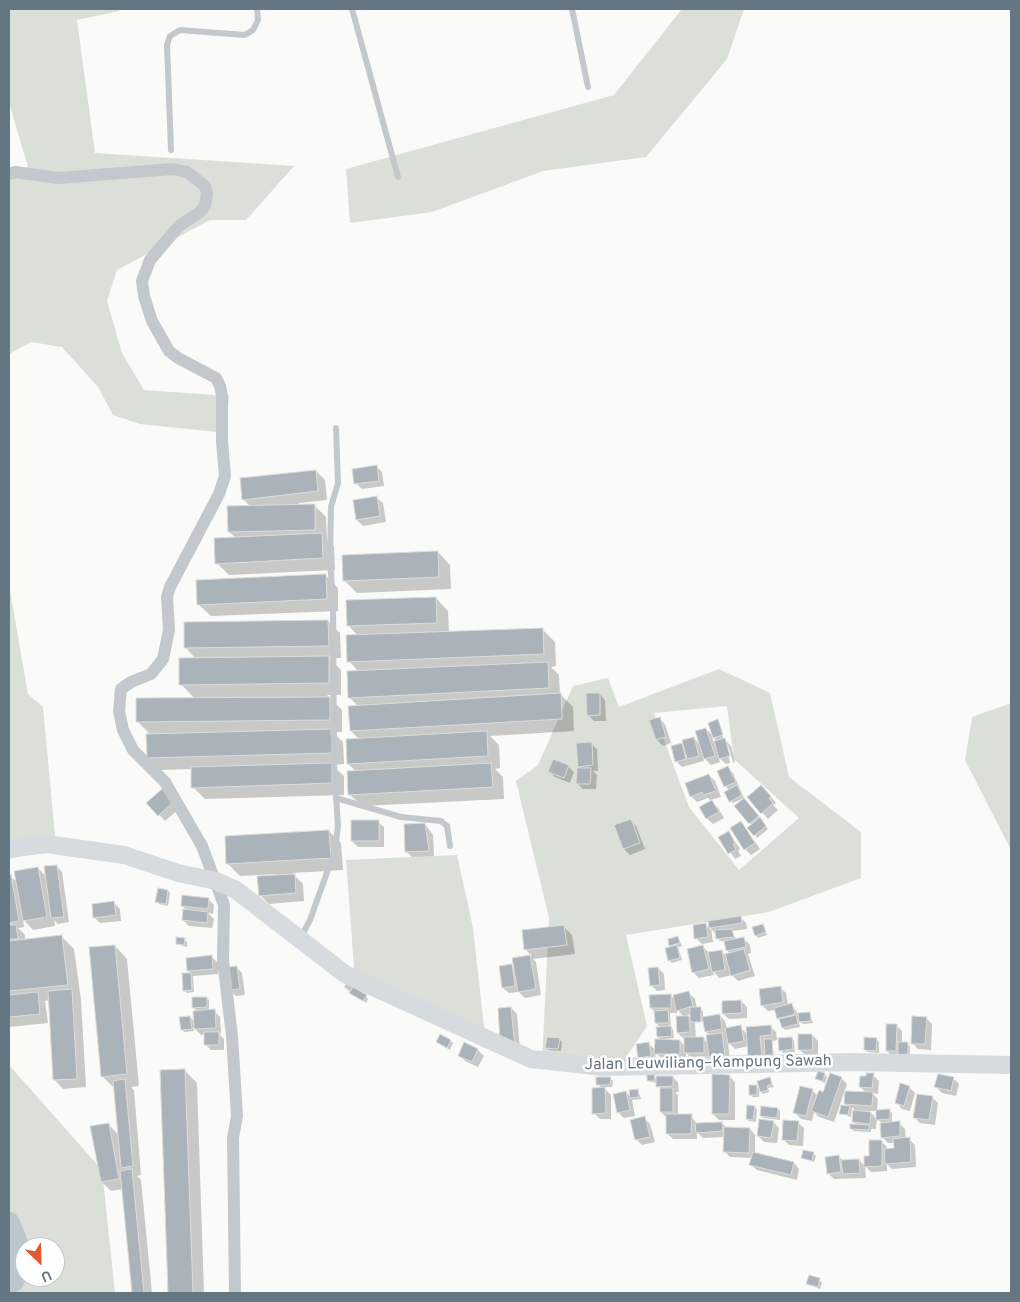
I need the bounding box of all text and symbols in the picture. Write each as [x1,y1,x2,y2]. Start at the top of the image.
street label: Jalan Leuwiliang–Kampung Sawah [584,1052,832,1076]
north arrow [15,1237,65,1287]
text: U [38,1265,54,1285]

